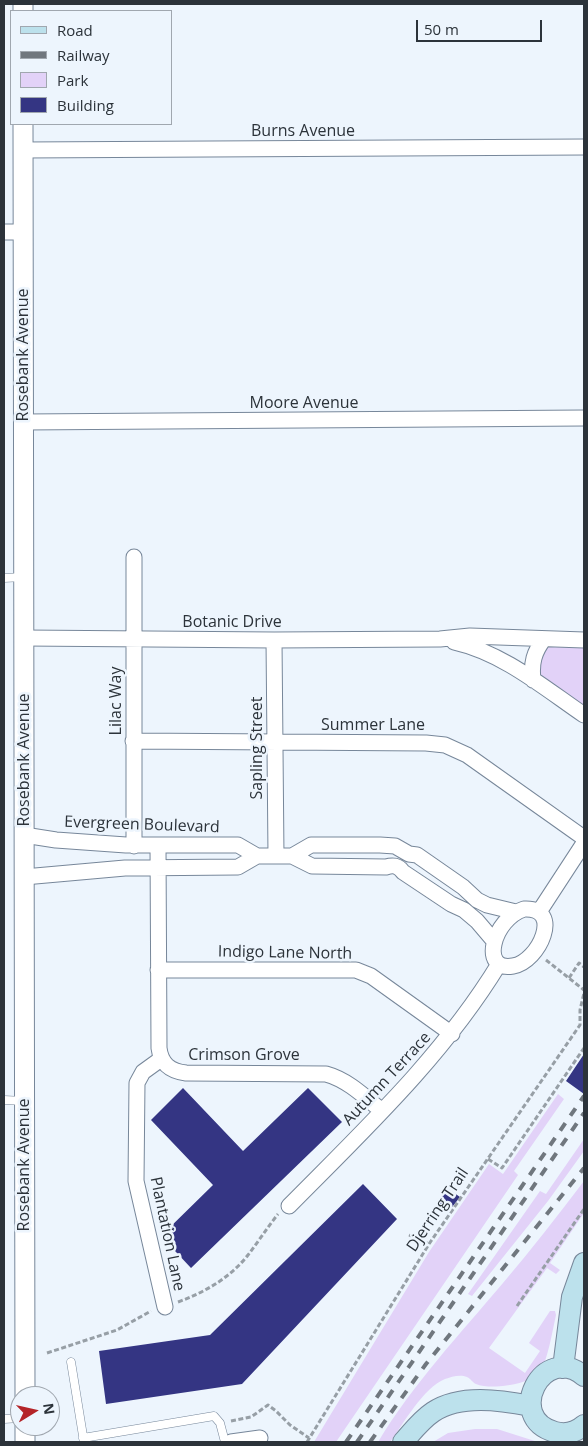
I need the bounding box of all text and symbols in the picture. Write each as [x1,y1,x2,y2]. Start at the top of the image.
legend [10,10,172,125]
scale bar [418,10,544,42]
text: 50 m [424,19,459,39]
text: Road [57,20,93,40]
text: Railway [57,45,110,65]
text: Park [57,70,88,90]
text: Building [57,95,114,115]
street label: Burns Avenue [251,121,355,141]
street label: Rosebank Avenue [13,289,33,421]
street label: Moore Avenue [249,393,359,413]
street label: Botanic Drive [182,612,282,632]
street label: Lilac Way [106,667,126,735]
street label: Rosebank Avenue [14,694,34,826]
street label: Sapling Street [247,697,267,799]
street label: Summer Lane [321,715,425,735]
street label: Evergreen Boulevard [64,813,220,837]
street label: Indigo Lane North [218,942,352,964]
street label: Autumn Terrace [339,1028,435,1130]
street label: Crimson Grove [188,1045,300,1065]
street label: Rosebank Avenue [14,1099,34,1231]
street label: Djerring Trail [403,1165,473,1255]
street label: Plantation Lane [146,1175,188,1293]
north arrow [10,1386,60,1436]
text: N [39,1402,60,1416]

